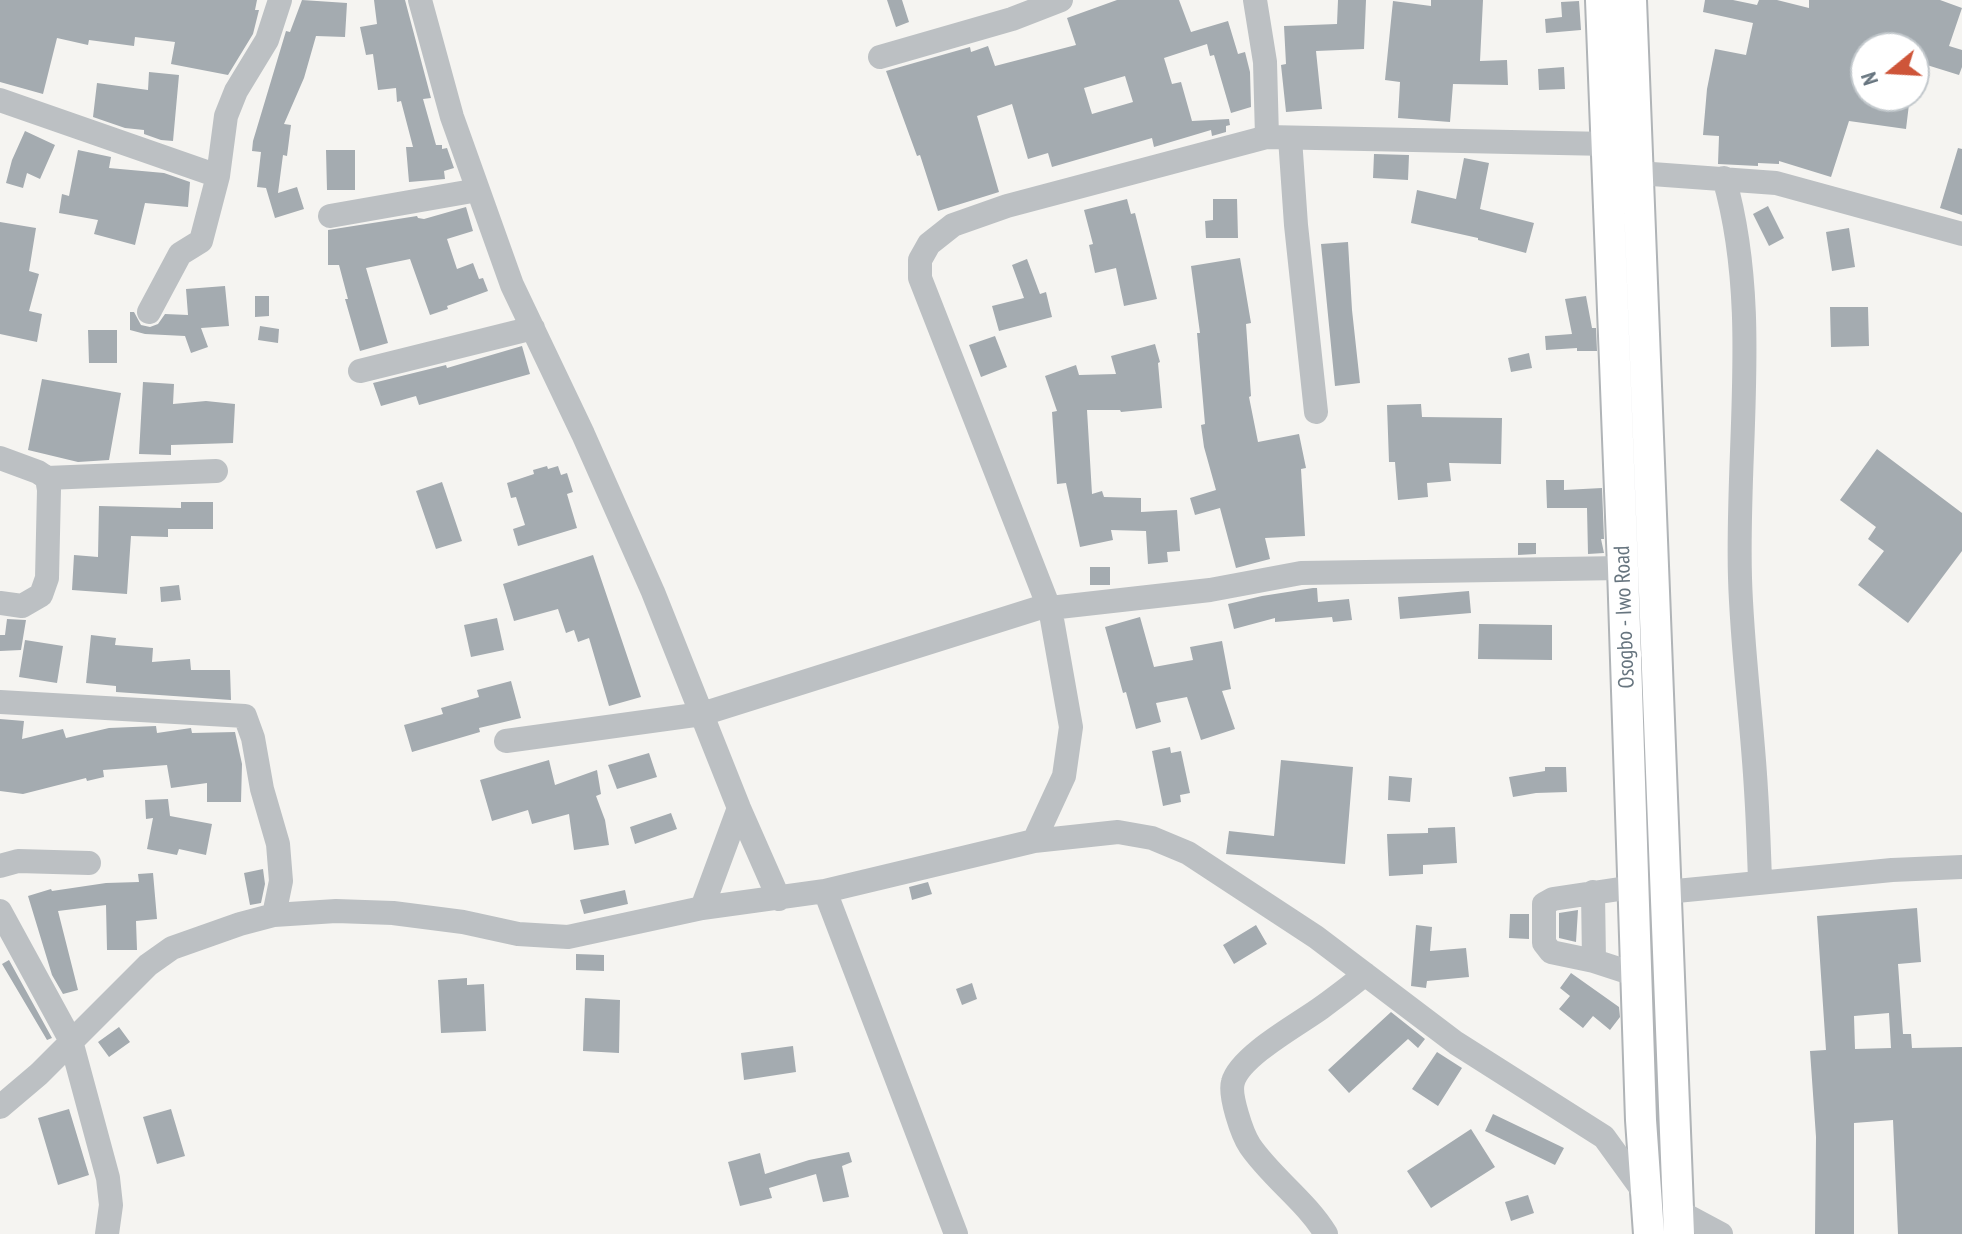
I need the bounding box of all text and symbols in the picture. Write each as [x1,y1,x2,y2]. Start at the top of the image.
north arrow [1850,32,1930,112]
text: N [1854,69,1884,89]
street label: Osogbo - Iwo Road [1609,545,1641,689]

